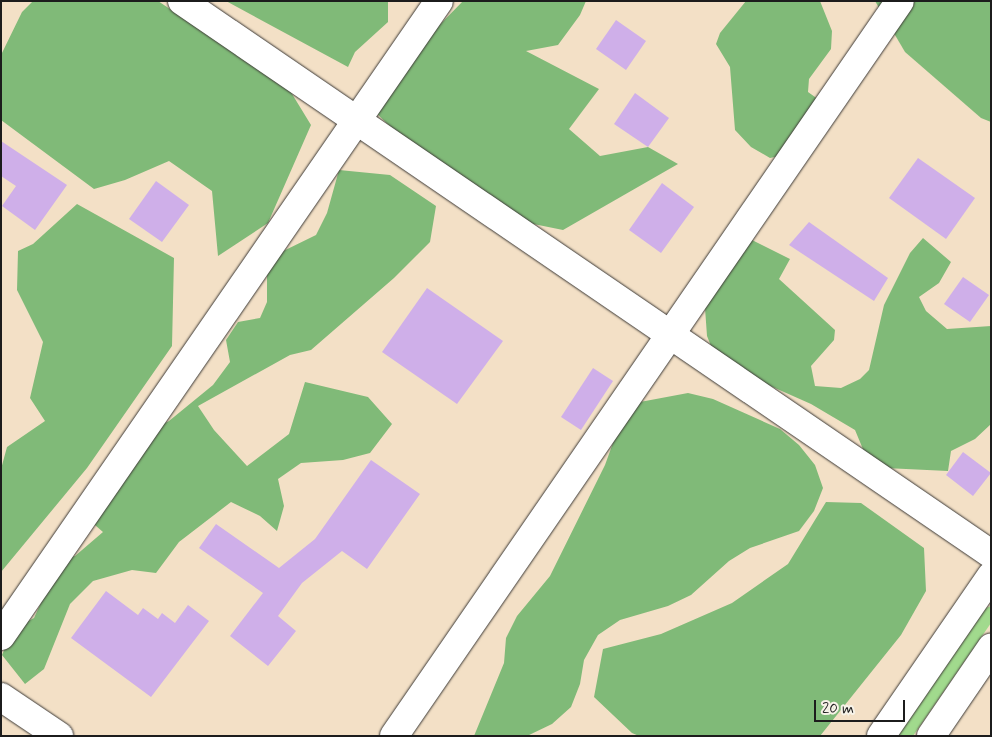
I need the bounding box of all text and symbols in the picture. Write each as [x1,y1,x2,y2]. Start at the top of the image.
scale bar [817,690,908,722]
text: 20 m [822,699,854,719]

